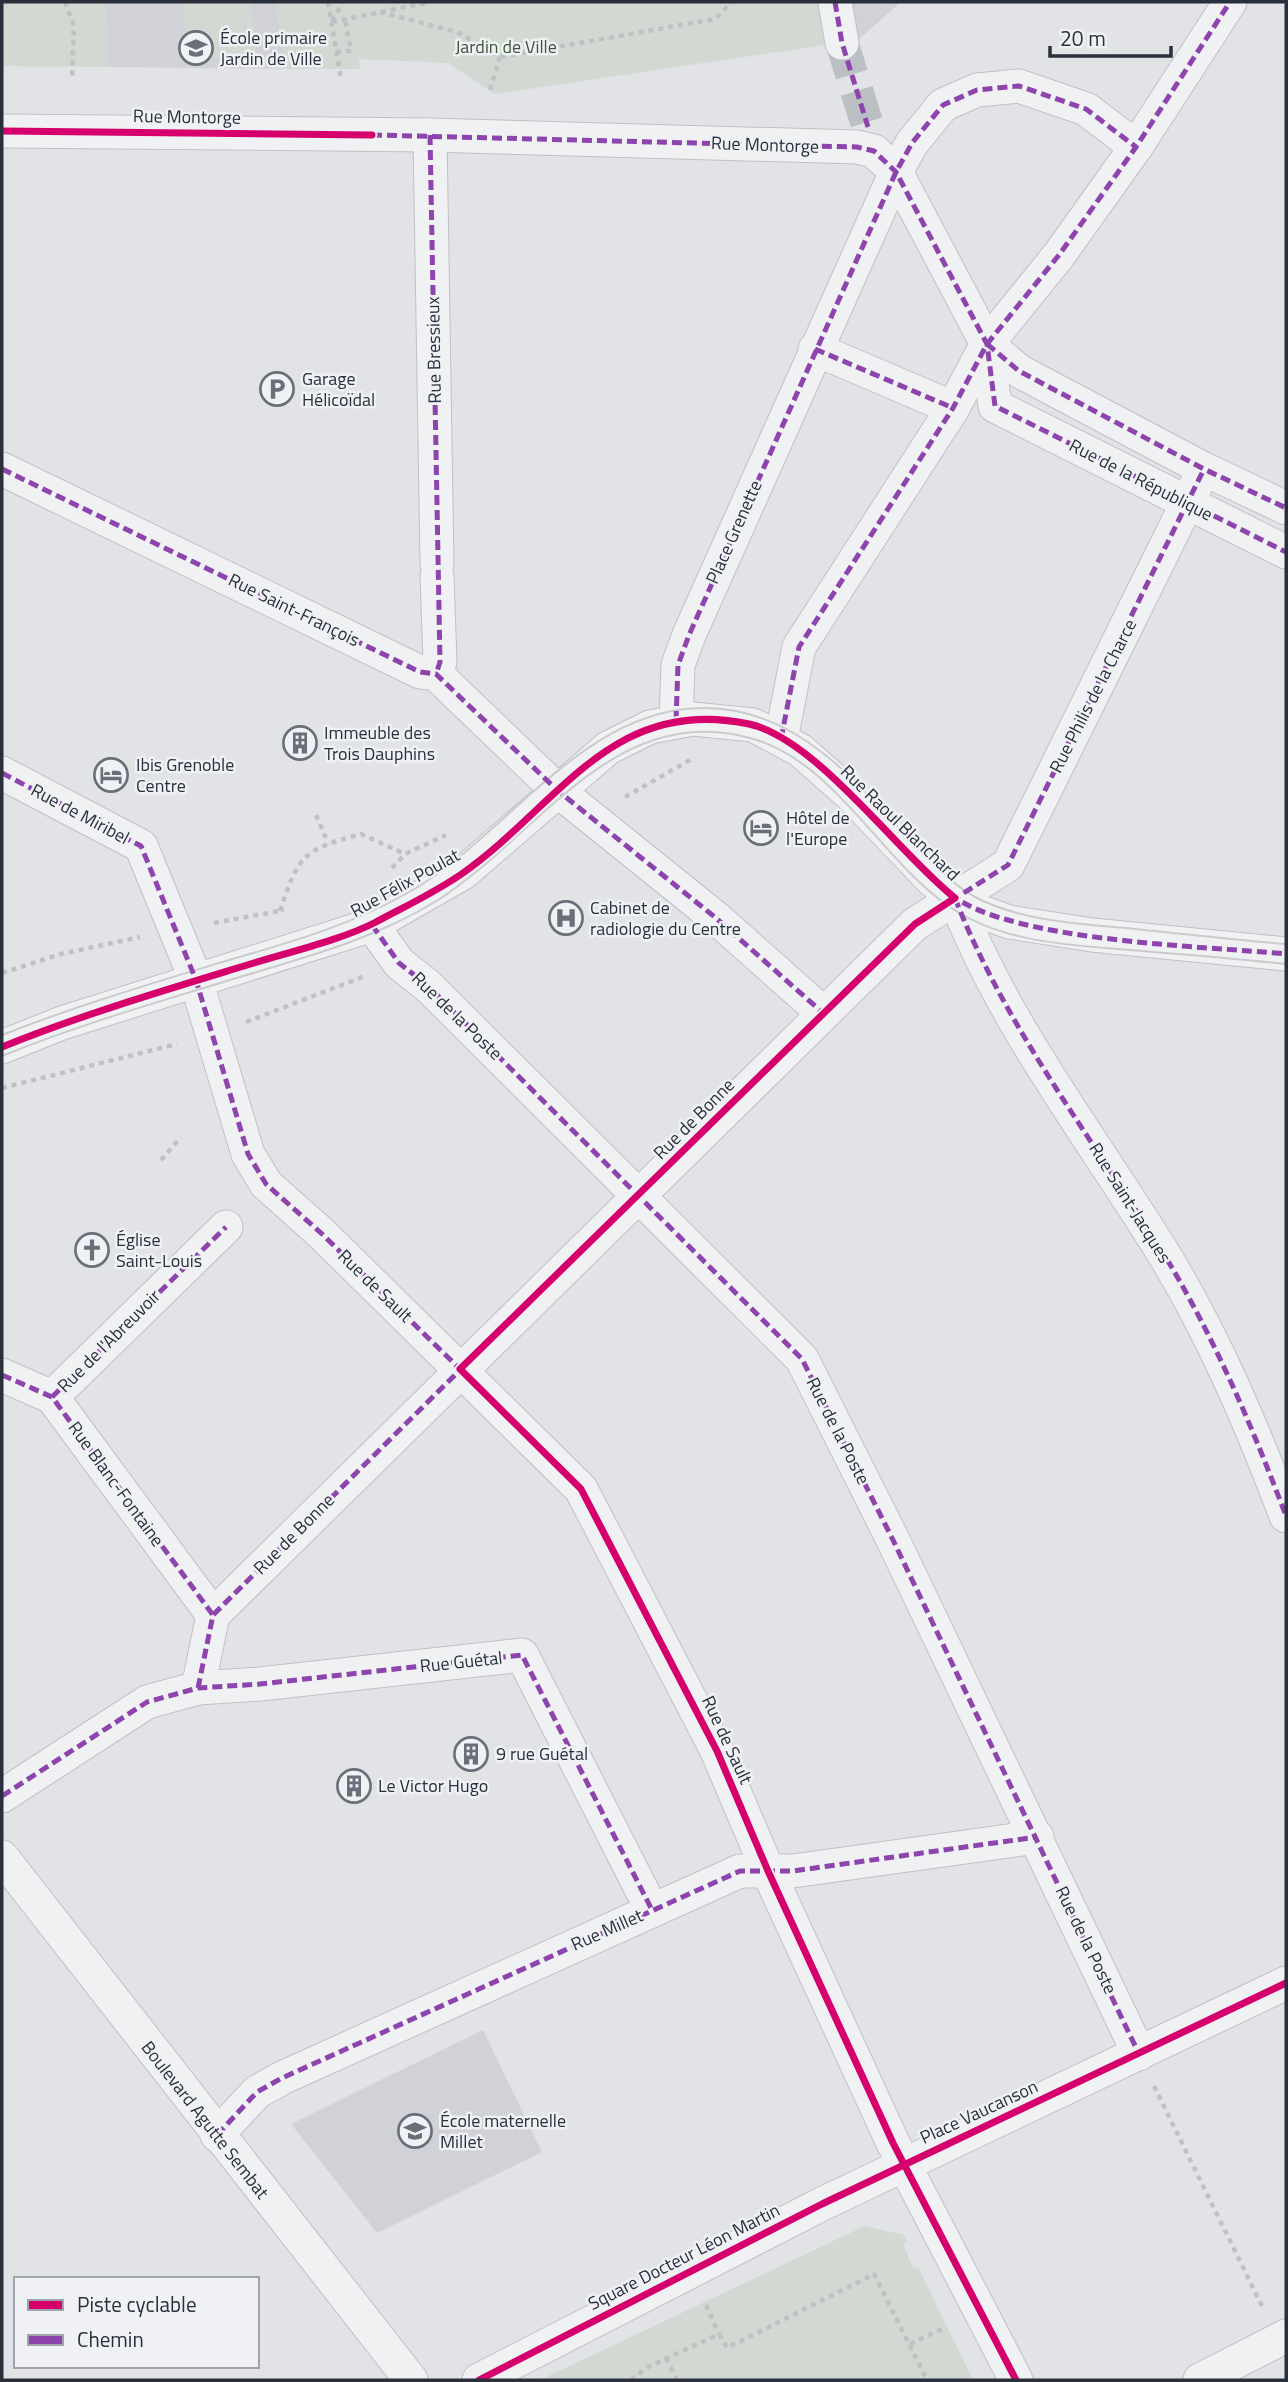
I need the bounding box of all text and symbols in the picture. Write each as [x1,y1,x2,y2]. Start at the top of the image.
scale bar [1050,14,1171,58]
text: 20 m [1060,22,1106,54]
place label: École primaire Jardin de Ville [220,24,327,72]
school or university icon: École primaire Jardin de Ville [177,29,215,67]
park label: Jardin de Ville [455,33,557,60]
street label: Rue Montorge [133,102,241,131]
street label: Rue Montorge [711,129,819,160]
street label: Rue Bressieux [419,296,448,404]
place label: Garage Hélicoïdal [302,365,375,413]
parking icon: Garage Hélicoïdal [258,370,296,408]
street label: Rue de la République [1065,432,1218,527]
street label: Place Grenette [699,475,769,588]
street label: Rue Saint-François [224,566,365,653]
street label: Rue Philis de la Charce [1042,614,1143,777]
place label: Immeuble des Trois Dauphins [324,719,435,767]
building icon: Immeuble des Trois Dauphins [281,724,319,762]
place label: Ibis Grenoble Centre [136,751,234,799]
hotel icon: Ibis Grenoble Centre [92,756,130,794]
street label: Rue Raoul Blanchard [835,758,966,887]
street label: Rue de Miribel [26,776,134,851]
place label: Hôtel de l'Europe [786,804,850,852]
hotel icon: Hôtel de l'Europe [742,809,780,847]
street label: Rue Félix Poulat [345,841,465,924]
place label: Cabinet de radiologie du Centre [590,894,741,942]
hospital icon: Cabinet de radiologie du Centre [547,899,585,937]
street label: Rue de la Poste [406,965,509,1066]
street label: Rue de Bonne [647,1072,740,1165]
street label: Rue Saint-Jacques [1082,1137,1178,1268]
place label: Église Saint-Louis [116,1226,202,1274]
church icon: Église Saint-Louis [73,1231,111,1269]
street label: Rue de Sault [332,1243,419,1329]
street label: Rue de l'Abreuvoir [51,1283,166,1398]
street label: Rue de la Poste [800,1372,877,1489]
street label: Rue Blanc-Fontaine [62,1416,171,1552]
street label: Rue de Bonne [247,1487,340,1580]
street label: Rue Guétal [418,1644,504,1679]
street label: Rue de Sault [695,1691,760,1789]
building icon: 9 rue Guétal [452,1735,490,1773]
place label: 9 rue Guétal [496,1740,588,1767]
building icon: Le Victor Hugo [335,1767,373,1805]
place label: Le Victor Hugo [378,1772,488,1799]
street label: Rue de la Poste [1049,1881,1124,1998]
street label: Rue Millet [566,1901,648,1957]
street label: Boulevard Agutte Sembat [135,2035,276,2205]
street label: Place Vaucanson [915,2072,1042,2151]
place label: École maternelle Millet [440,2107,566,2155]
school or university icon: École maternelle Millet [396,2112,434,2150]
street label: Square Docteur Léon Martin [583,2196,784,2317]
legend [14,2277,259,2368]
text: Piste cyclable [77,2288,197,2320]
text: Chemin [77,2323,144,2355]

